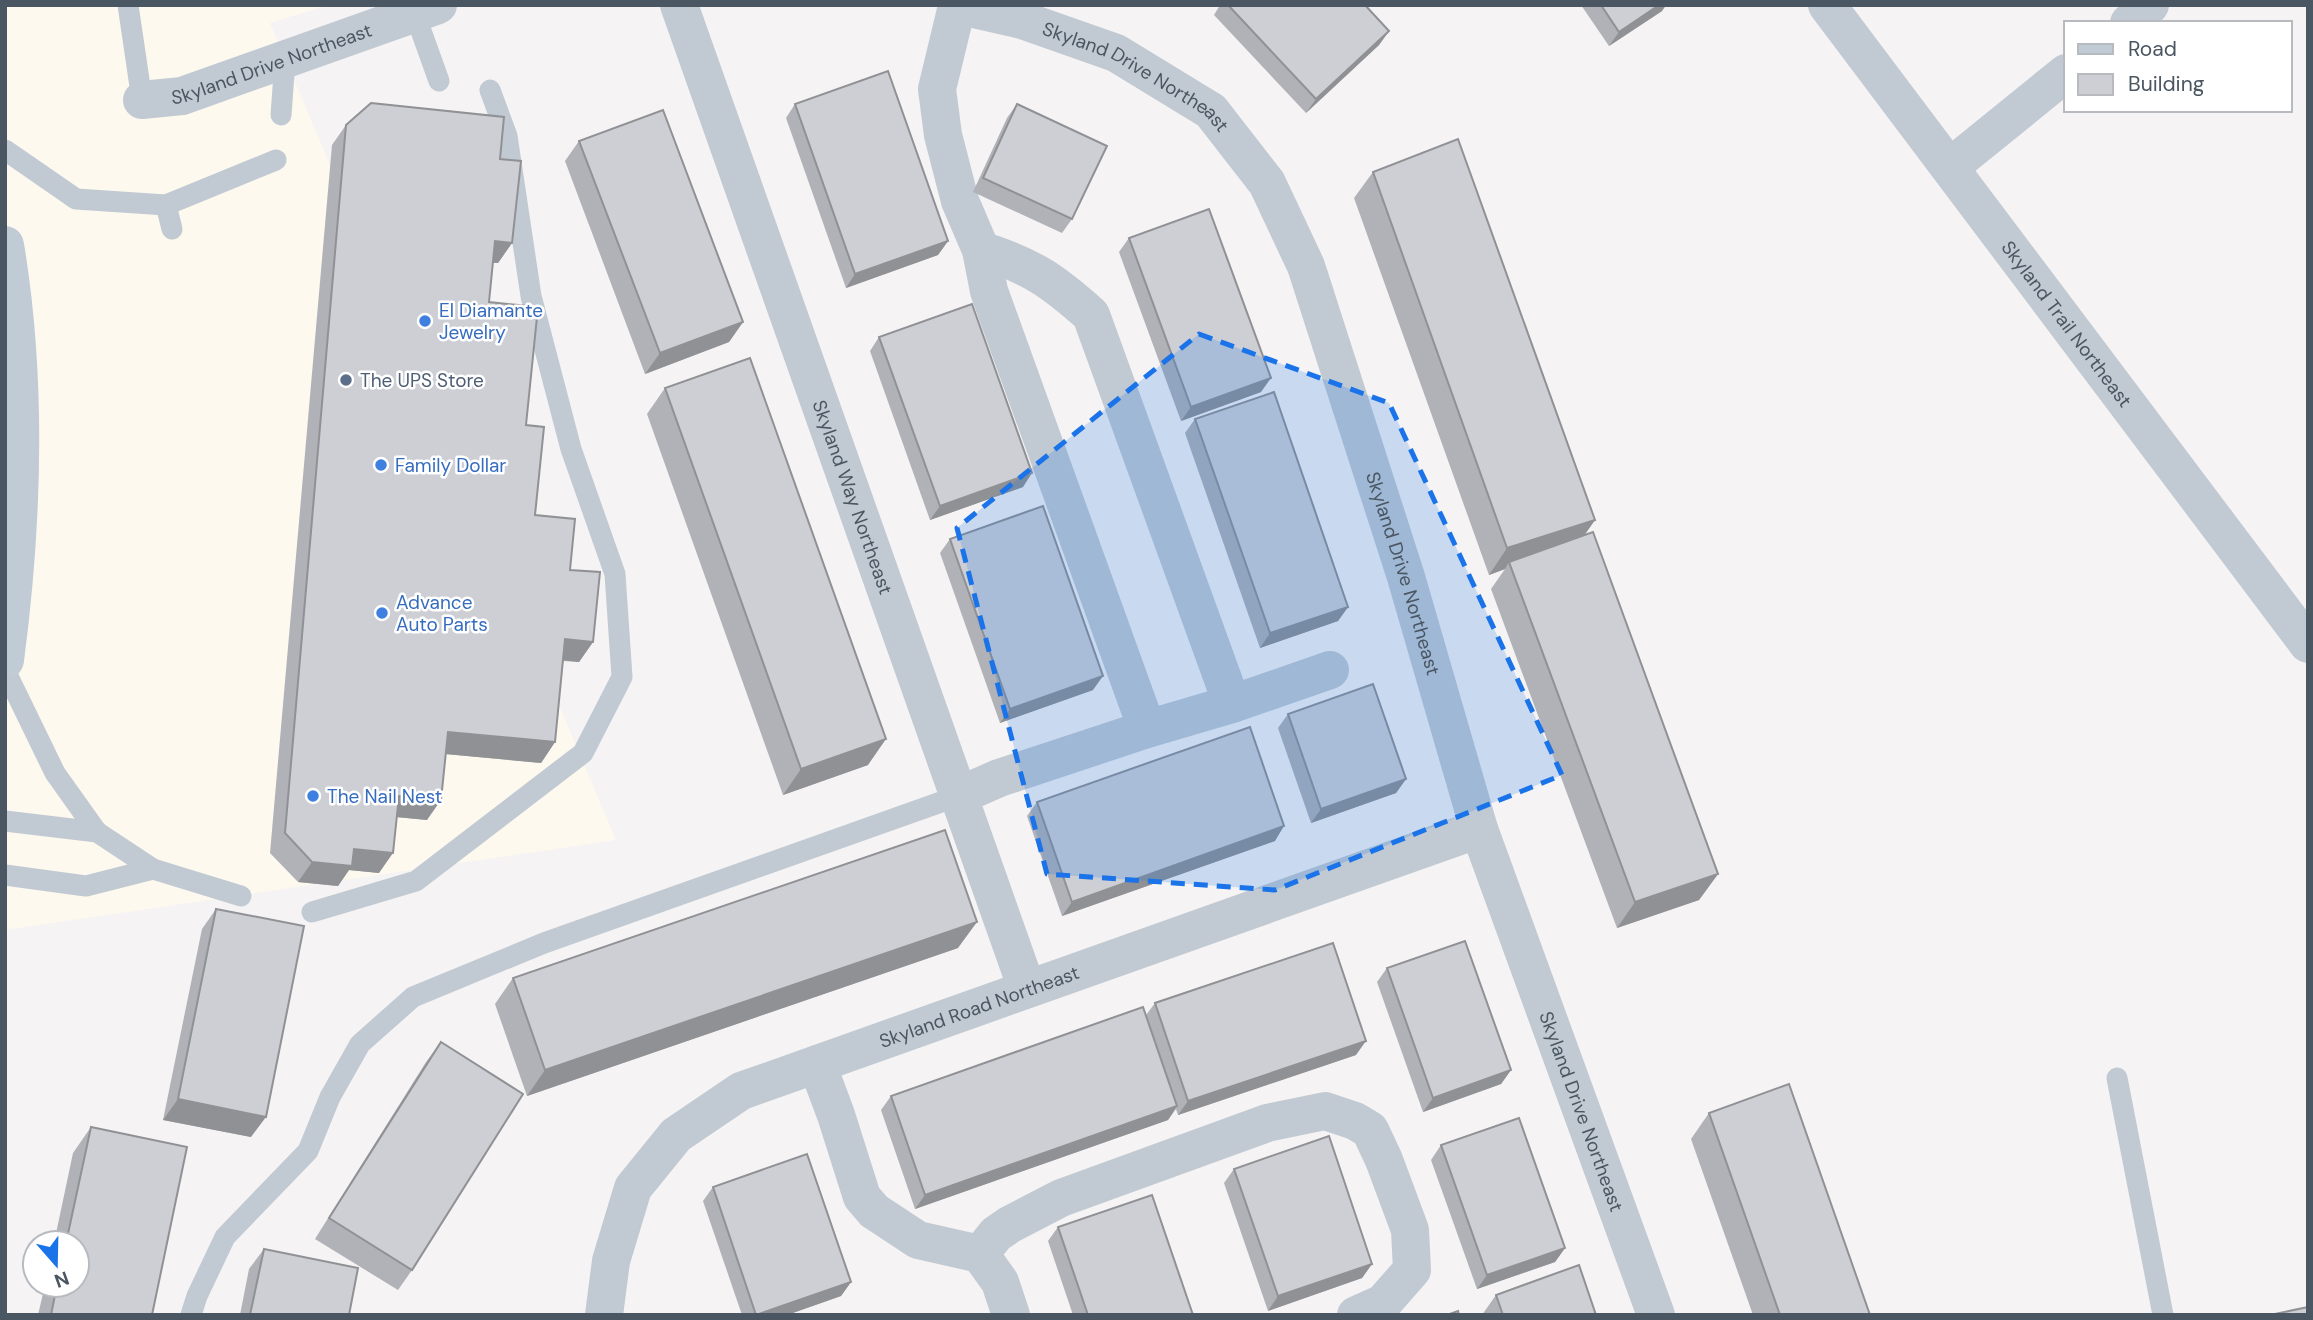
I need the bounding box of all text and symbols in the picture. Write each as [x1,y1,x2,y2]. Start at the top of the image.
street label: Skyland Drive Northeast [1039,16,1235,137]
street label: Skyland Drive Northeast [170,17,375,110]
legend [2064,21,2292,112]
text: Road [2128,35,2177,63]
text: Building [2128,70,2205,98]
street label: Skyland Trail Northeast [1996,236,2138,412]
place label: El Diamante Jewelry [439,298,543,345]
marker: El Diamante Jewelry [417,313,433,329]
place label: The UPS Store [360,368,484,393]
marker: The UPS Store [338,372,354,388]
street label: Skyland Way Northeast [807,397,899,598]
place label: Family Dollar [395,453,506,478]
marker: Family Dollar [373,457,389,473]
street label: Skyland Drive Northeast [1360,469,1446,678]
place label: Advance Auto Parts [396,590,488,637]
marker: Advance Auto Parts [374,605,390,621]
place label: The Nail Nest [327,784,442,809]
marker: The Nail Nest [305,788,321,804]
street label: Skyland Road Northeast [876,960,1082,1054]
street label: Skyland Drive Northeast [1534,1008,1630,1215]
north arrow [21,1229,91,1299]
text: N [51,1265,72,1294]

